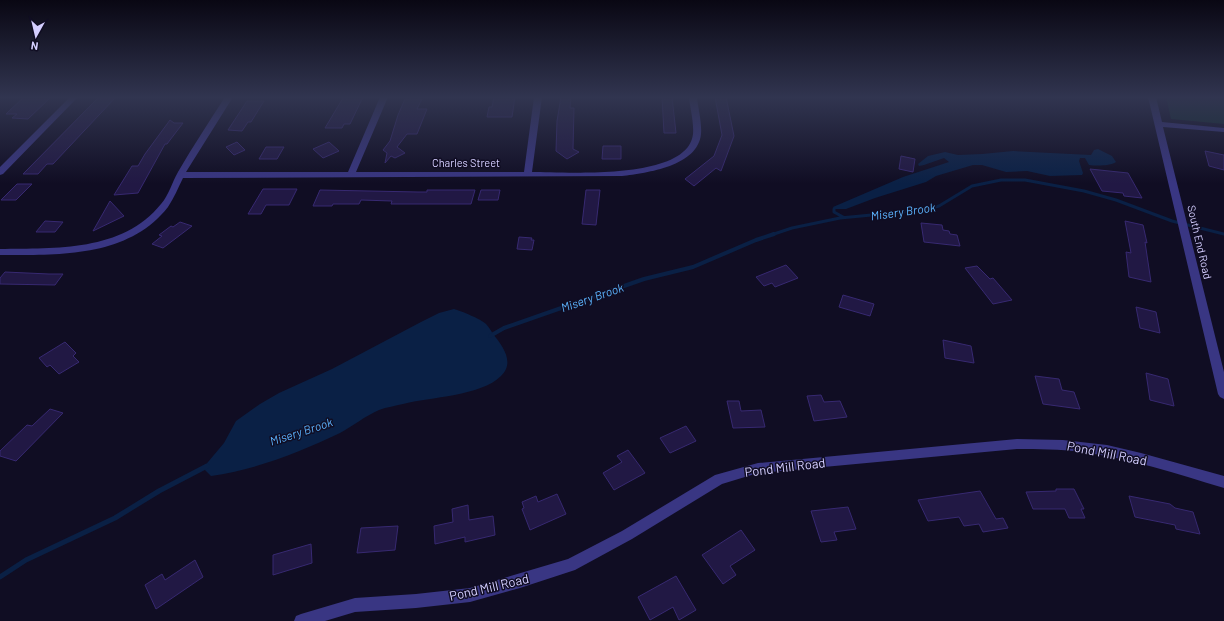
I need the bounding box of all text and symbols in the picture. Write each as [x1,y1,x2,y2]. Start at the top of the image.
north arrow [16,16,56,56]
text: N [30,39,39,53]
street label: Charles Street [432,156,500,169]
water label: Misery Brook [870,199,937,222]
street label: South End Road [1185,204,1215,280]
water label: Misery Brook [559,280,625,314]
water label: Misery Brook [268,414,334,448]
street label: Pond Mill Road [1066,437,1148,469]
street label: Pond Mill Road [744,454,826,480]
street label: Pond Mill Road [448,570,530,604]

